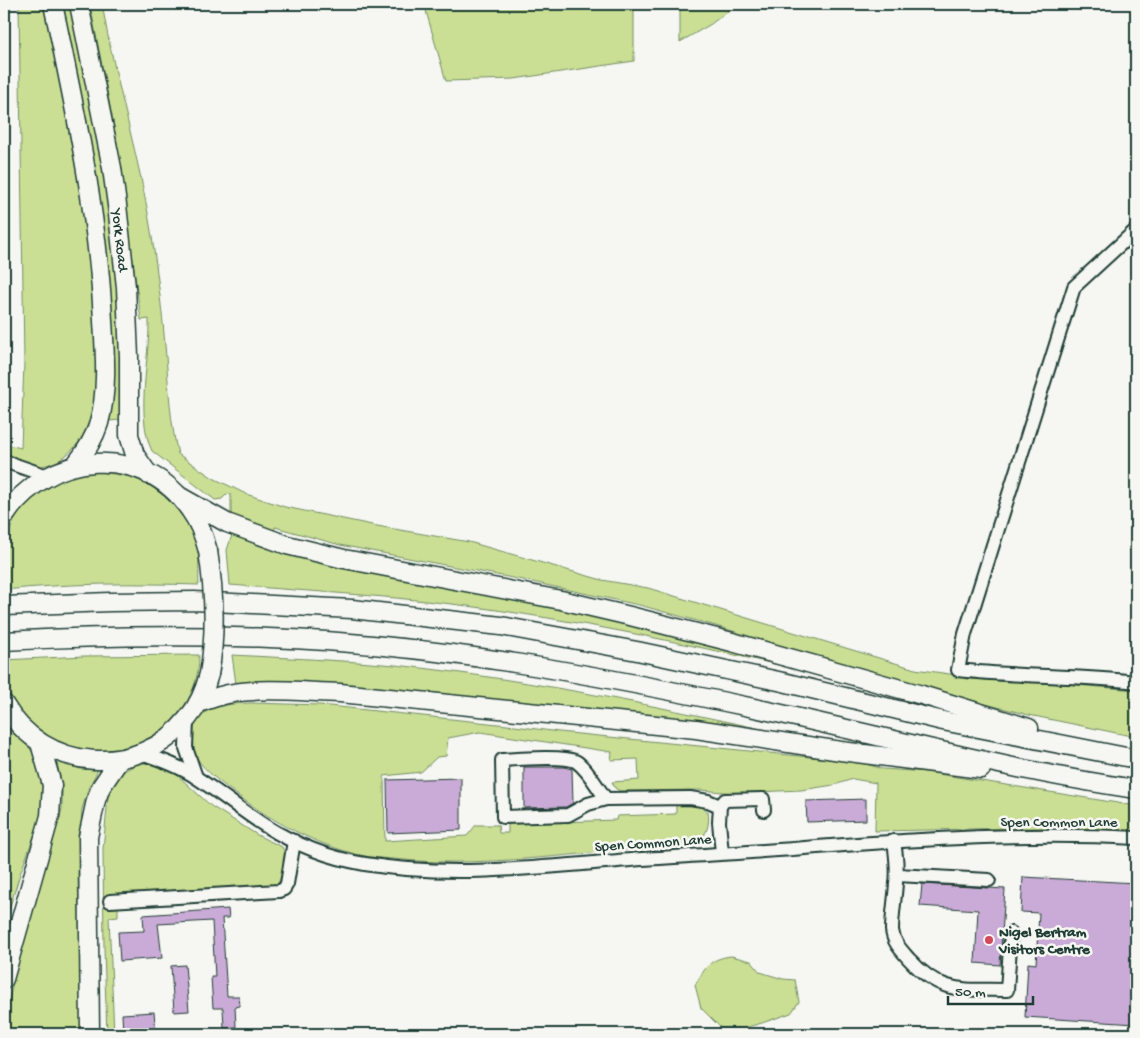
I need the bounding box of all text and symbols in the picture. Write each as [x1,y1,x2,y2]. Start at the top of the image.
street label: York Road [106,206,131,274]
street label: Spen Common Lane [1000,814,1118,832]
street label: Spen Common Lane [594,831,712,857]
place label: Nigel Bertram Visitors Centre [998,924,1091,959]
marker: Nigel Bertram Visitors Centre [983,934,995,946]
scale bar [948,973,1032,1005]
text: 50 m [955,984,986,1002]

